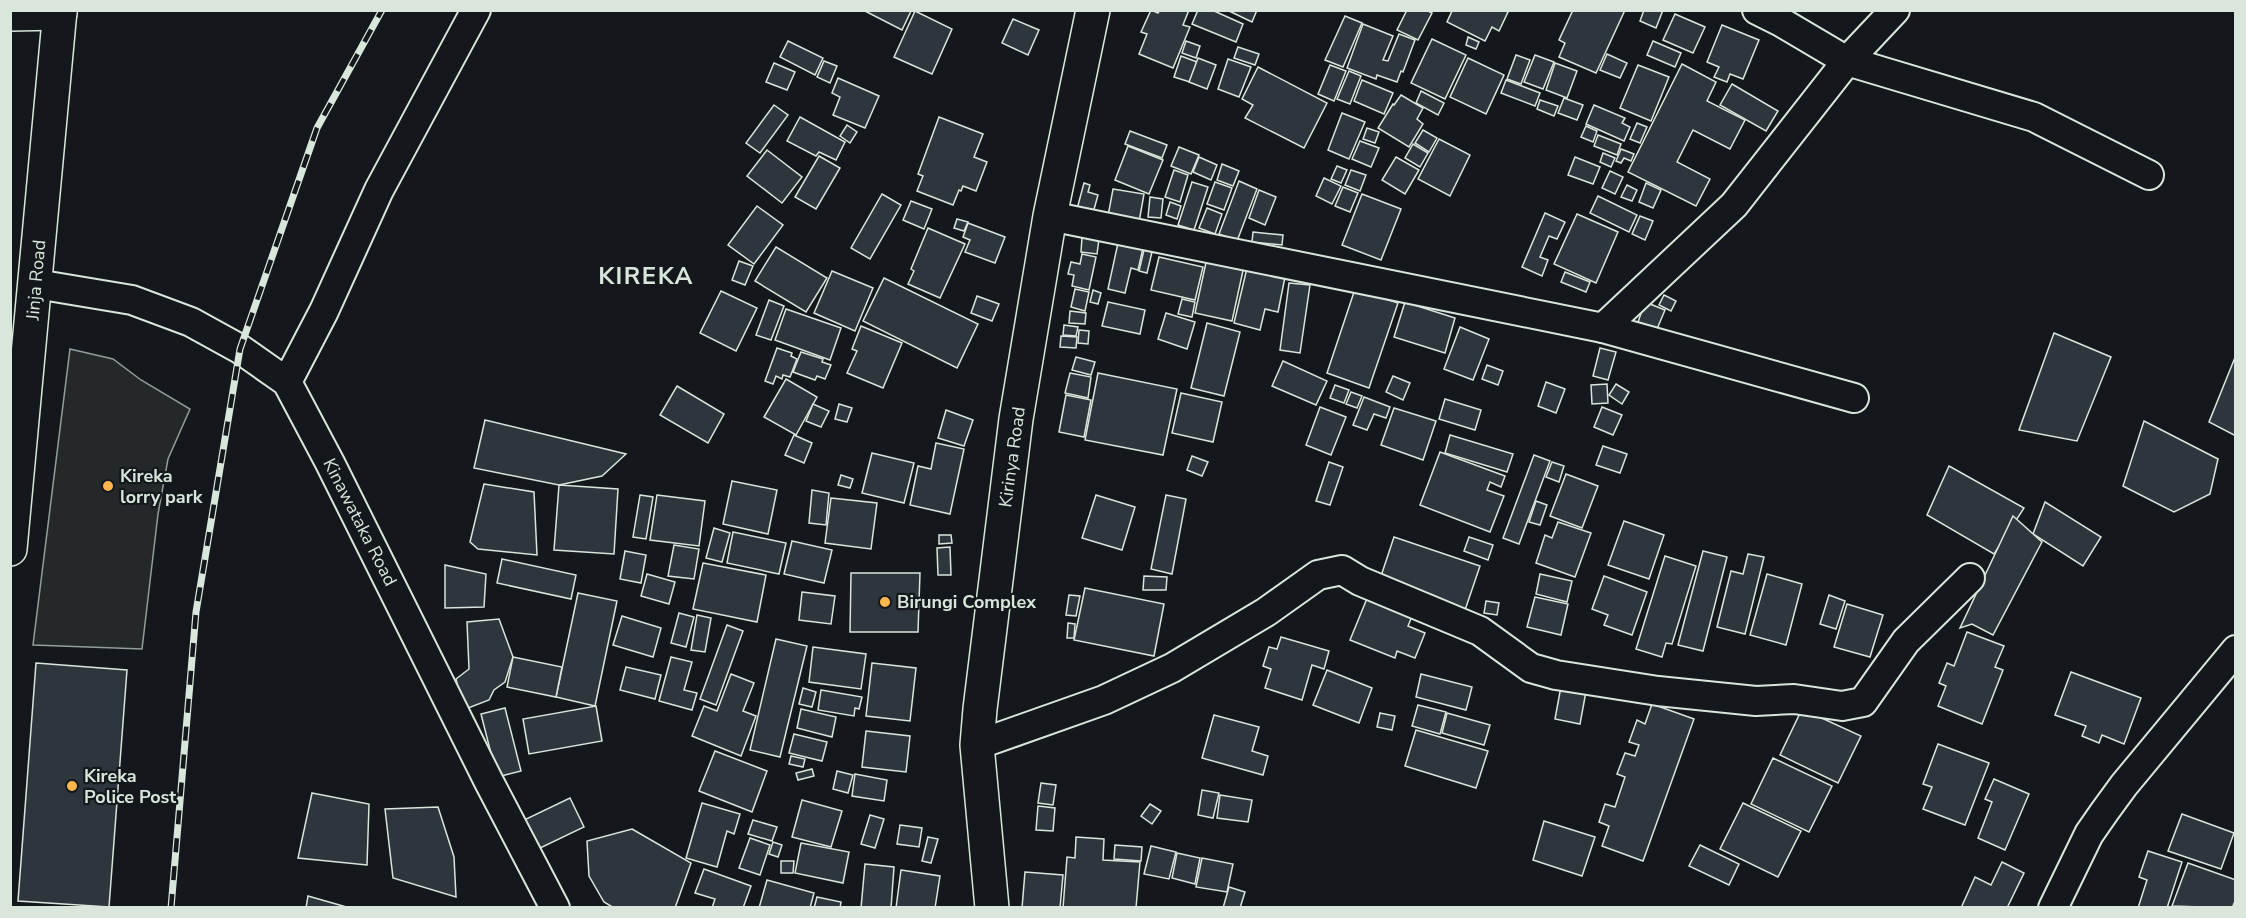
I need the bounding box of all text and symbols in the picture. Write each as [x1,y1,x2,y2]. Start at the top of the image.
street label: Jinja Road [20,239,51,322]
district label: KIREKA [598,260,694,292]
street label: Kirinya Road [993,405,1031,509]
street label: Kinawataka Road [317,454,403,590]
place label: Kireka lorry park [120,464,203,509]
marker: Kireka lorry park [101,479,115,493]
place label: Birungi Complex [897,590,1036,614]
marker: Birungi Complex [878,595,892,609]
place label: Kireka Police Post [84,764,176,809]
marker: Kireka Police Post [65,779,79,793]

